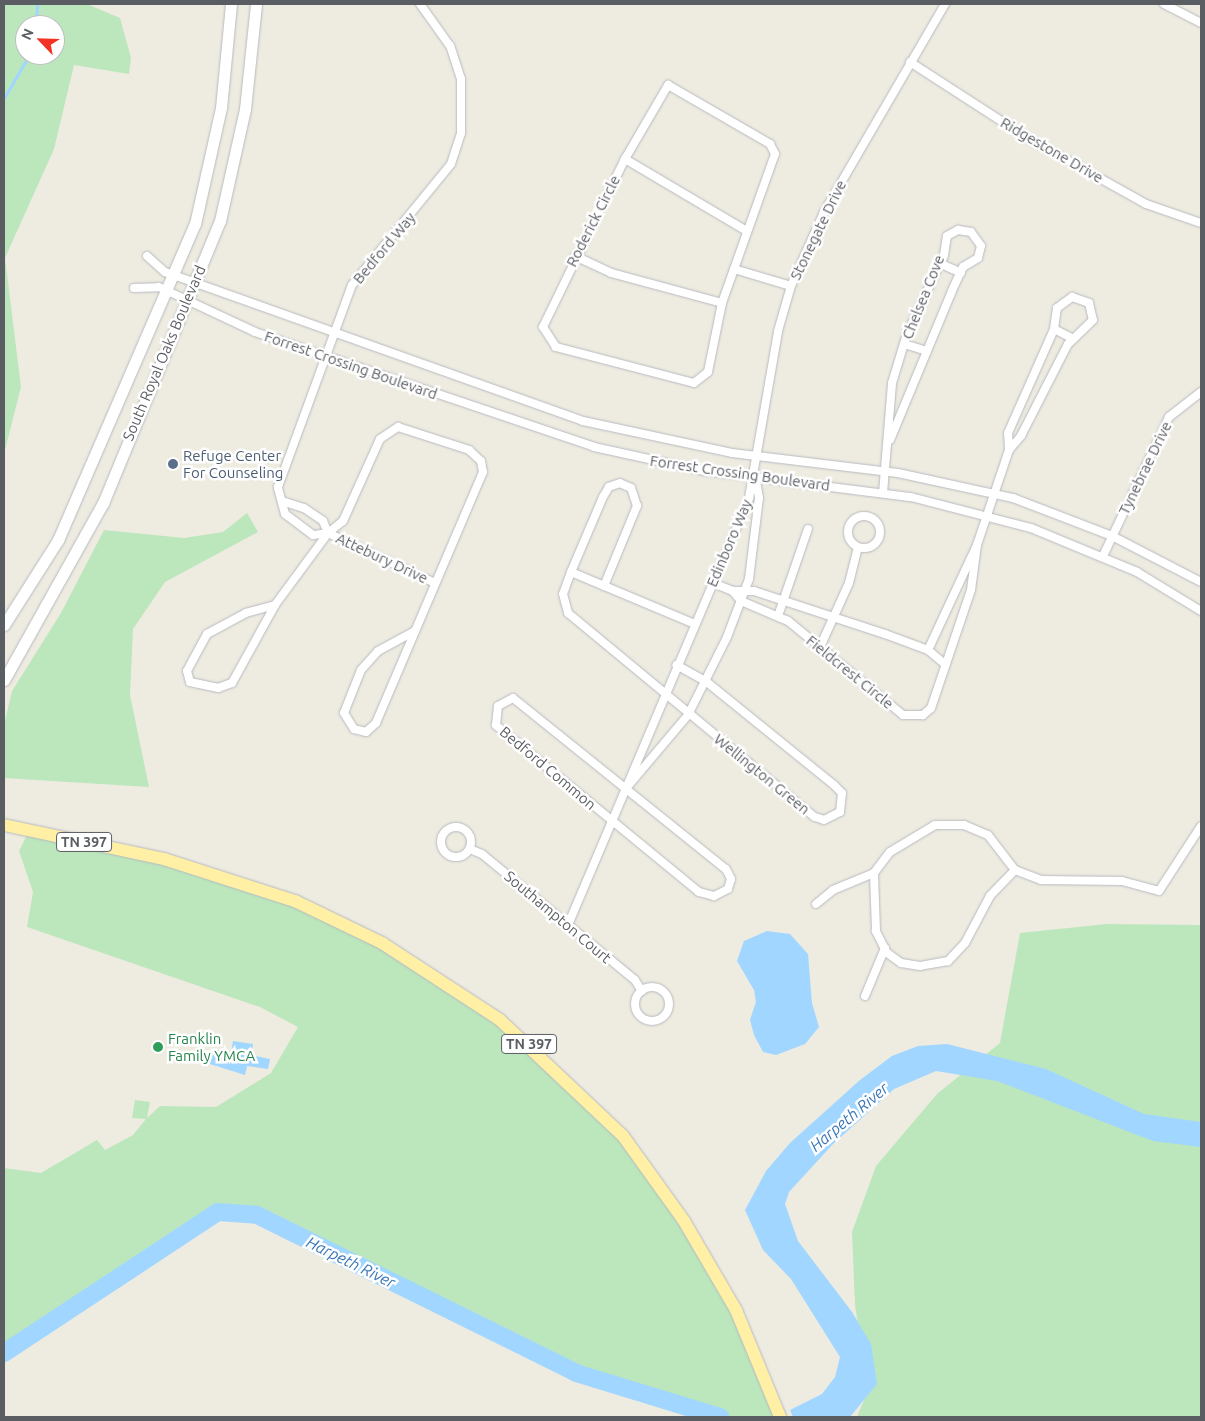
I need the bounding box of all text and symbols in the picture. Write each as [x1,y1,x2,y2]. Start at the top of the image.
north arrow [15,15,65,65]
text: N [18,26,37,42]
street label: Ridgestone Drive [997,113,1107,187]
street label: Roderick Circle [562,172,624,270]
street label: Stonegate Drive [786,177,850,283]
street label: Bedford Way [349,209,419,287]
street label: Chelsea Cove [898,252,948,342]
street label: South Royal Oaks Boulevard [119,263,209,443]
street label: Forrest Crossing Boulevard [262,327,440,403]
street label: Tynebrae Drive [1115,418,1175,518]
place label: Refuge Center For Counseling [183,446,283,481]
street label: Forrest Crossing Boulevard [649,451,831,495]
marker: Refuge Center For Counseling [167,458,179,470]
street label: Edinboro Way [703,497,755,589]
street label: Attebury Drive [333,529,431,587]
street label: Fieldcrest Circle [803,631,897,713]
street label: Bedford Common [496,722,600,814]
street label: Wellington Green [710,730,814,818]
road number: TN 397 [55,830,113,854]
street label: Southampton Court [501,867,615,967]
place label: Franklin Family YMCA [168,1029,255,1064]
road number: TN 397 [500,1032,558,1056]
marker: Franklin Family YMCA [152,1041,164,1053]
water label: Harpeth River [806,1079,892,1155]
water label: Harpeth River [303,1232,399,1292]

